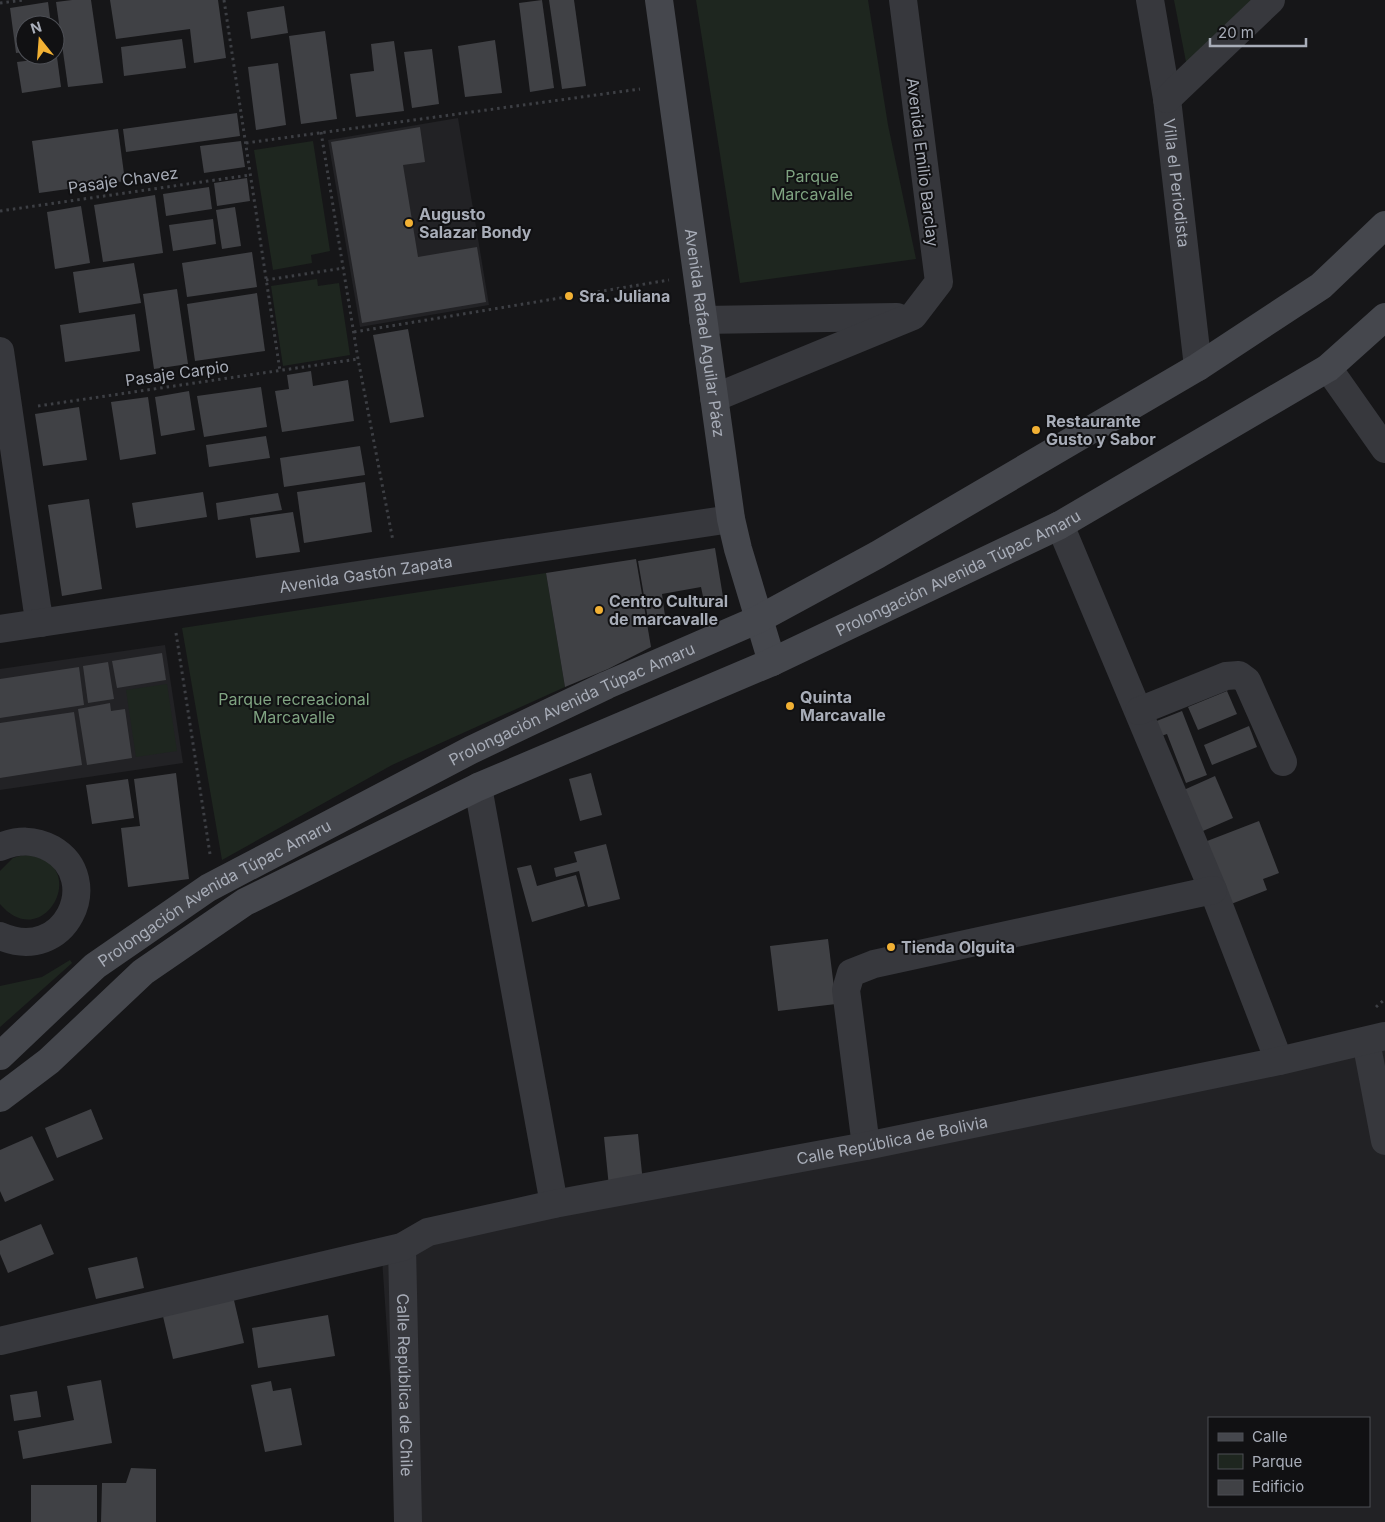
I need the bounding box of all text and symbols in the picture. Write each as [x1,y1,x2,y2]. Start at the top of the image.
north arrow [15,15,65,65]
scale bar [1210,15,1306,47]
text: N [28,17,44,37]
text: 20 m [1218,23,1254,42]
street label: Avenida Emilio Barclay [903,76,943,248]
street label: Villa el Periodista [1159,118,1194,248]
street label: Pasaje Chavez [67,162,179,198]
park label: Parque Marcavalle [771,166,853,204]
place label: Augusto Salazar Bondy [419,204,532,242]
marker: Augusto Salazar Bondy [403,217,415,229]
street label: Avenida Rafael Aguilar Páez [681,227,730,439]
place label: Sra. Juliana [579,286,670,306]
marker: Sra. Juliana [563,290,575,302]
street label: Pasaje Carpio [124,356,230,390]
place label: Restaurante Gusto y Sabor [1046,411,1156,449]
marker: Restaurante Gusto y Sabor [1030,424,1042,436]
street label: Prolongación Avenida Túpac Amaru [832,505,1084,640]
street label: Avenida Gastón Zapata [278,551,454,597]
place label: Centro Cultural de marcavalle [609,591,728,629]
marker: Centro Cultural de marcavalle [593,604,605,616]
street label: Prolongación Avenida Túpac Amaru [445,638,698,770]
place label: Quinta Marcavalle [800,687,886,725]
park label: Parque recreacional Marcavalle [218,689,370,727]
marker: Quinta Marcavalle [784,700,796,712]
street label: Prolongación Avenida Túpac Amaru [94,815,334,971]
place label: Tienda Olguita [901,937,1015,957]
marker: Tienda Olguita [885,941,897,953]
street label: Calle República de Bolivia [795,1111,989,1169]
street label: Calle República de Chile [393,1293,417,1477]
legend [1208,1417,1370,1507]
text: Calle [1252,1427,1287,1446]
text: Parque [1252,1452,1302,1471]
text: Edificio [1252,1477,1304,1496]

